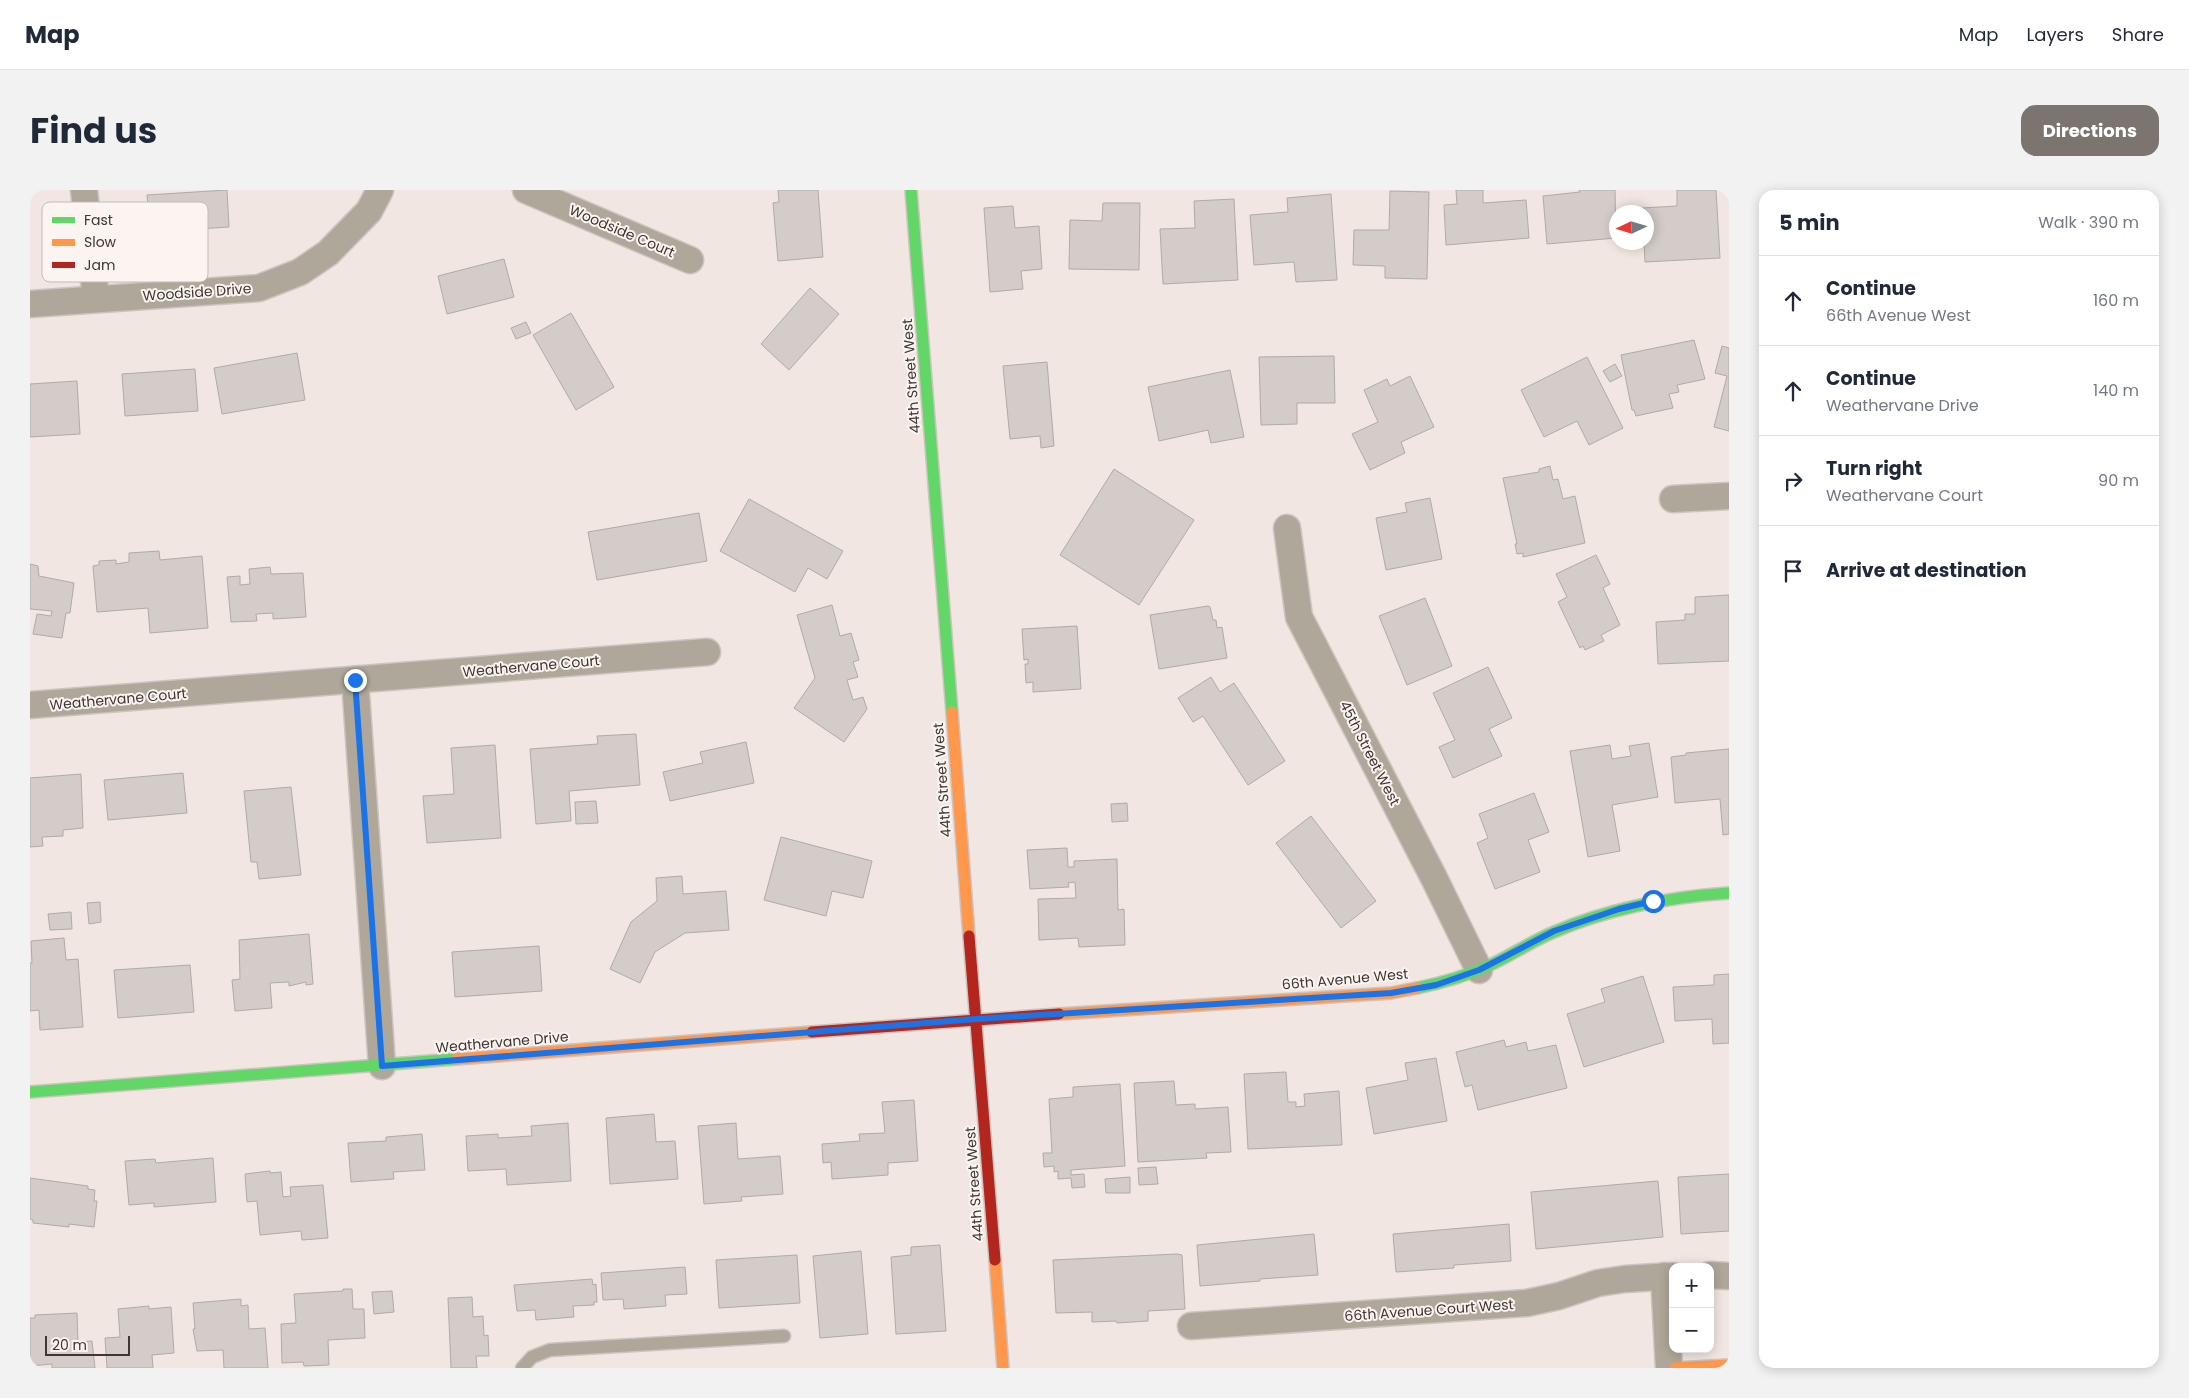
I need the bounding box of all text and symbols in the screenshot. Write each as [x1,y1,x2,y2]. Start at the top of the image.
text: Map [25,18,80,51]
text: Map [1959,22,1999,47]
text: Layers [2027,22,2084,47]
text: Share [2112,22,2164,47]
button: Directions [2021,105,2159,156]
text: Find us [30,106,157,155]
street label: Woodside Court [566,200,678,262]
legend [42,202,208,282]
north arrow [1609,205,1654,250]
text: 5 min [1779,208,1840,237]
text: Fast [84,210,113,230]
text: Walk · 390 m [2038,211,2139,234]
text: Slow [84,232,117,252]
text: Jam [84,255,115,275]
text: Continue [1826,275,1916,302]
street label: Woodside Drive [142,278,252,306]
icon: ahead [1779,287,1807,315]
text: 160 m [2093,289,2139,312]
text: 66th Avenue West [1826,304,1971,327]
street label: 44th Street West [897,318,925,434]
text: Continue [1826,365,1916,392]
icon: ahead [1779,377,1807,405]
text: 140 m [2093,379,2139,402]
text: Weathervane Drive [1826,394,1979,417]
text: Turn right [1826,455,1922,482]
icon: right [1779,467,1807,495]
text: 90 m [2098,469,2139,492]
text: Weathervane Court [1826,484,1983,507]
icon: arrive [1779,557,1807,585]
text: Arrive at destination [1826,557,2027,584]
street label: Weathervane Court [462,650,600,682]
route end [344,669,367,692]
street label: Weathervane Court [49,683,187,715]
street label: 45th Street West [1335,697,1405,809]
street label: 44th Street West [928,722,956,838]
route start [1642,890,1665,913]
street label: 66th Avenue West [1281,964,1409,994]
street label: Weathervane Drive [435,1026,570,1058]
street label: 44th Street West [960,1126,988,1242]
map controls [1669,1263,1714,1353]
button: + [1669,1263,1714,1308]
street label: 66th Avenue Court West [1344,1294,1514,1326]
button: − [1669,1308,1714,1353]
scale bar [45,1333,130,1356]
text: 20 m [52,1335,87,1355]

